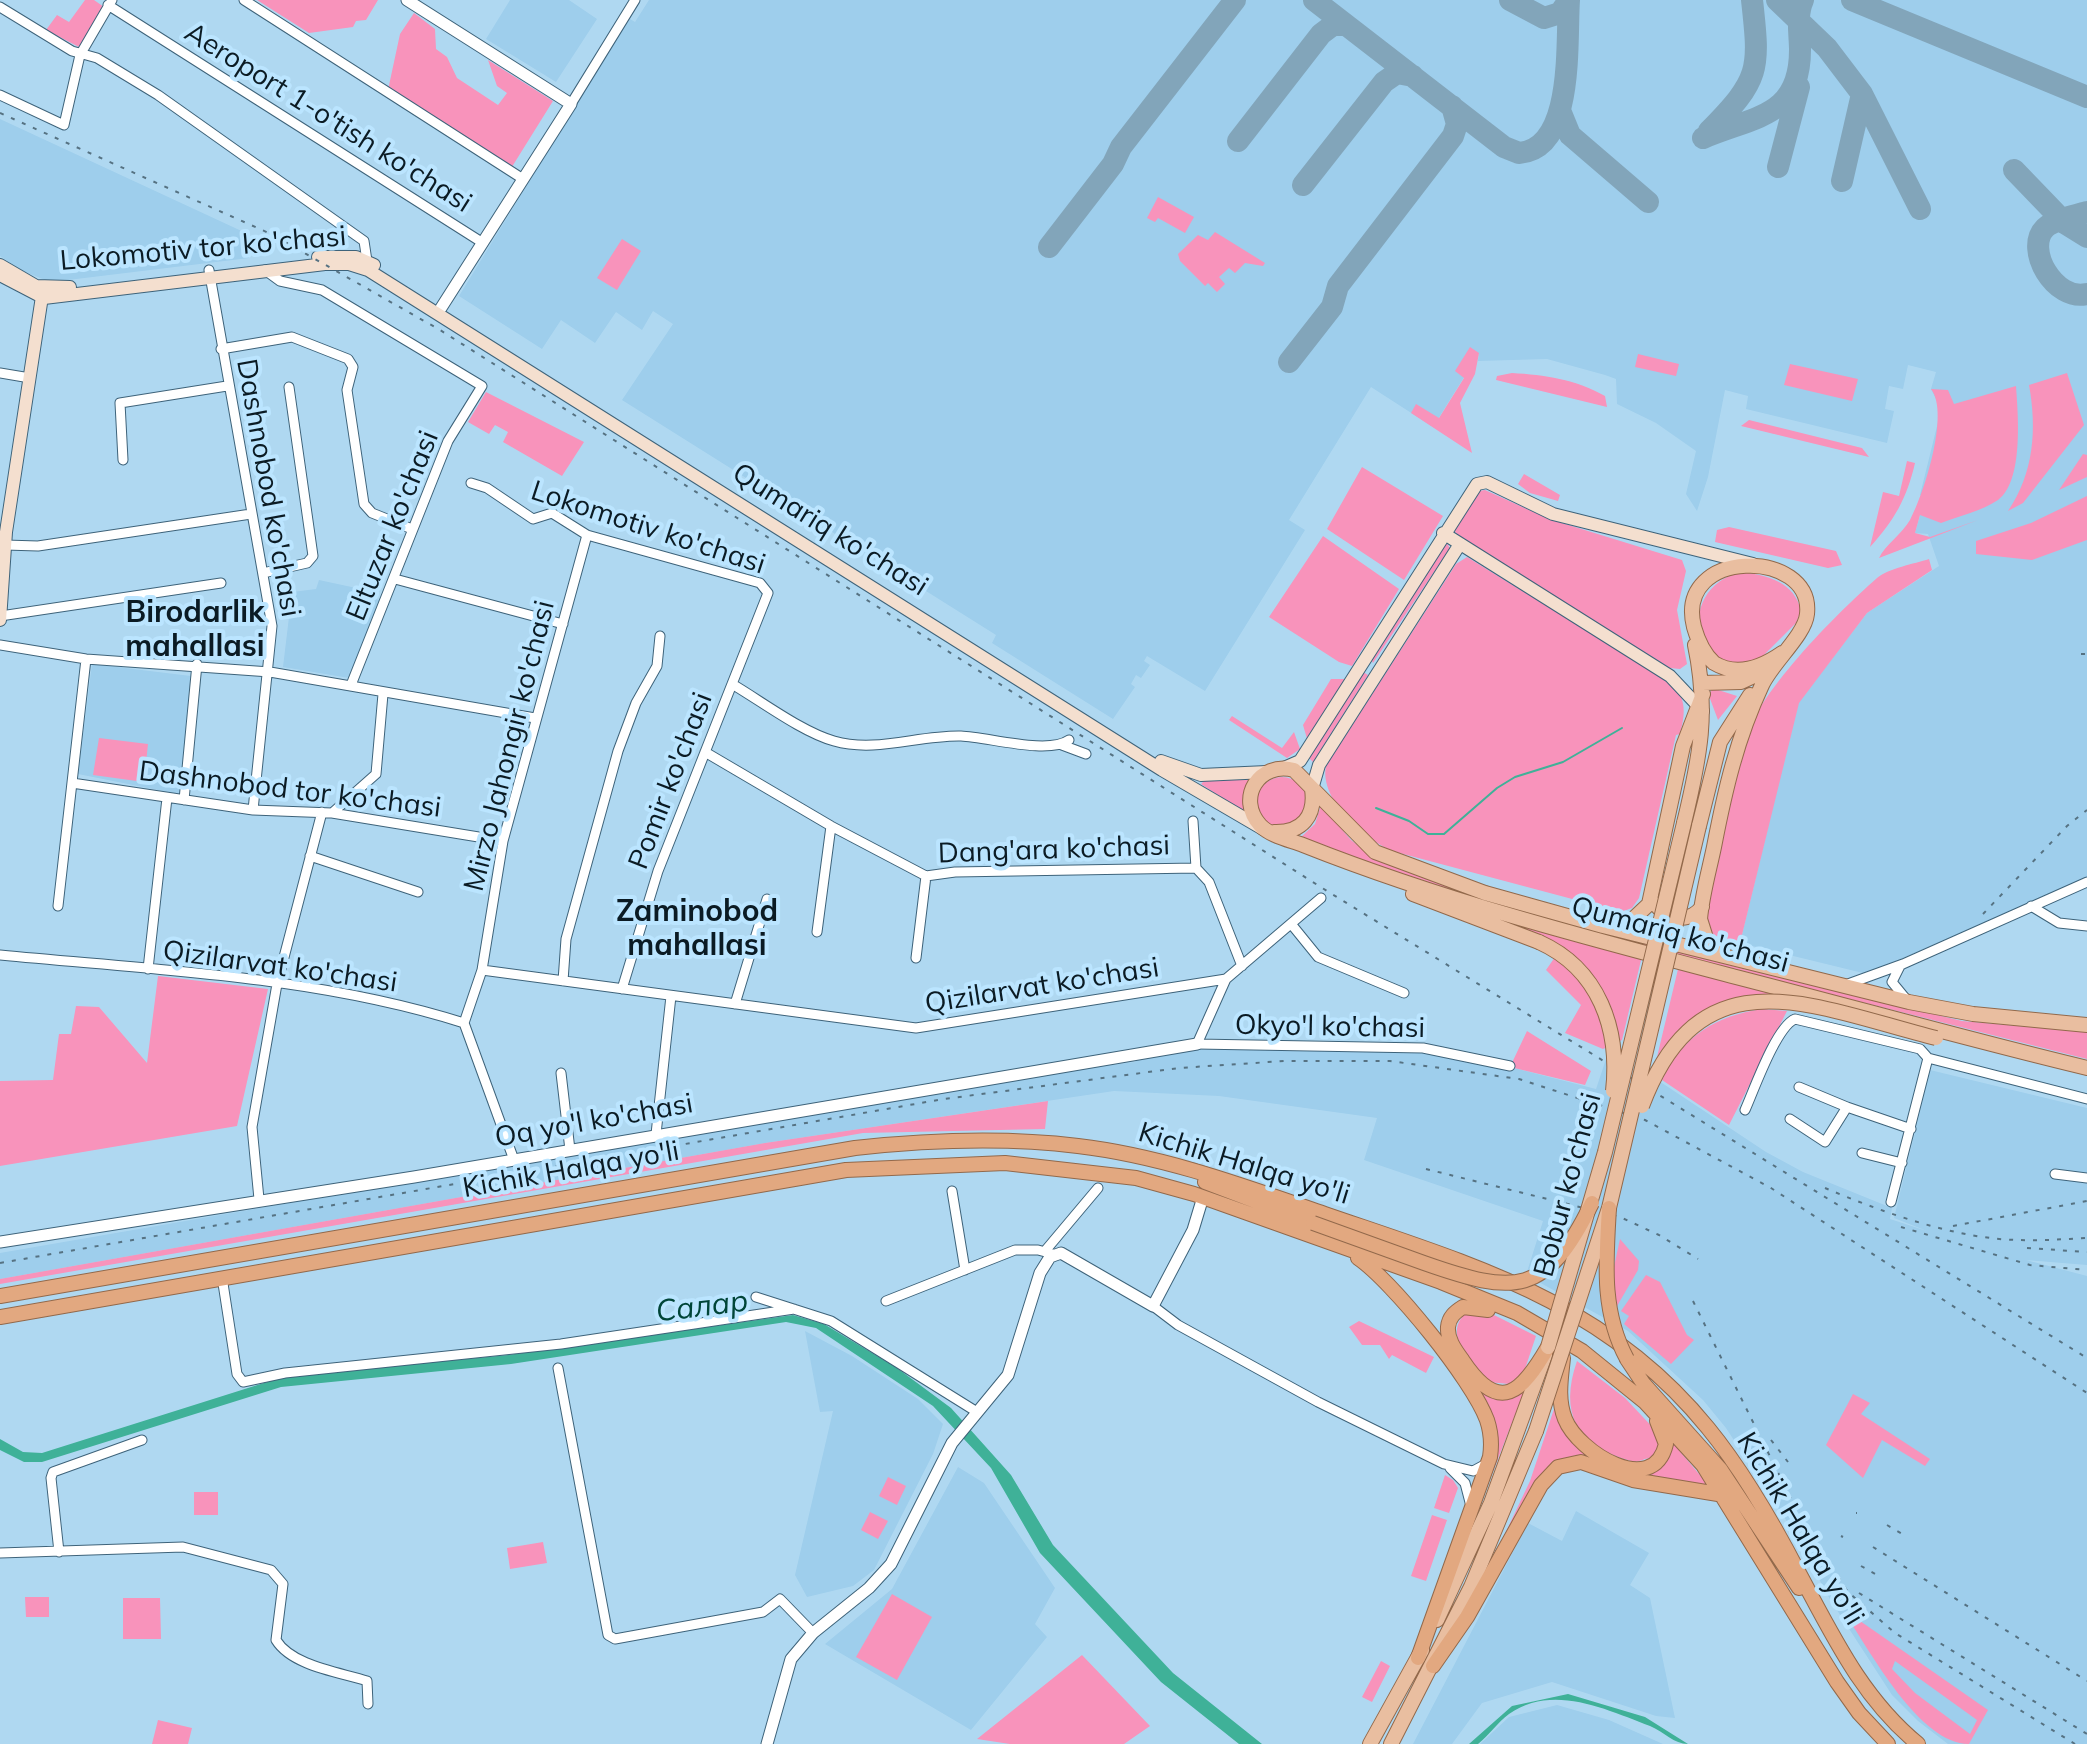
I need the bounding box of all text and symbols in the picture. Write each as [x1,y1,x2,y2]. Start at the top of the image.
street label: Aeroport 1-o'tish ko'chasi [178,16,478,220]
street label: Lokomotiv tor ko'chasi [58,220,348,278]
street label: Dashnobod ko'chasi [229,356,307,620]
street label: Eltuzar ko'chasi [340,426,446,626]
street label: Qumariq ko'chasi [726,456,934,604]
street label: Lokomotiv ko'chasi [527,474,769,582]
district label: Birodarlik mahallasi [125,595,265,666]
street label: Mirzo Jahongir ko'chasi [458,597,562,895]
street label: Pomir ko'chasi [622,688,720,874]
street label: Dashnobod tor ko'chasi [137,755,443,825]
street label: Dang'ara ko'chasi [937,829,1171,871]
street label: Qumariq ko'chasi [1567,890,1793,980]
district label: Zaminobod mahallasi [616,894,778,964]
street label: Qizilarvat ko'chasi [161,934,399,1000]
street label: Qizilarvat ko'chasi [923,951,1161,1021]
street label: Okyo'l ko'chasi [1235,1009,1425,1045]
street label: Oq yo'l ko'chasi [492,1087,696,1155]
street label: Bobur ko'chasi [1527,1089,1609,1281]
street label: Kichik Halqa yo'li [1134,1116,1354,1212]
street label: Kichik Halqa yo'li [460,1134,682,1206]
water label: Салар [654,1283,750,1331]
street label: Kichik Halqa yo'li [1729,1426,1871,1632]

